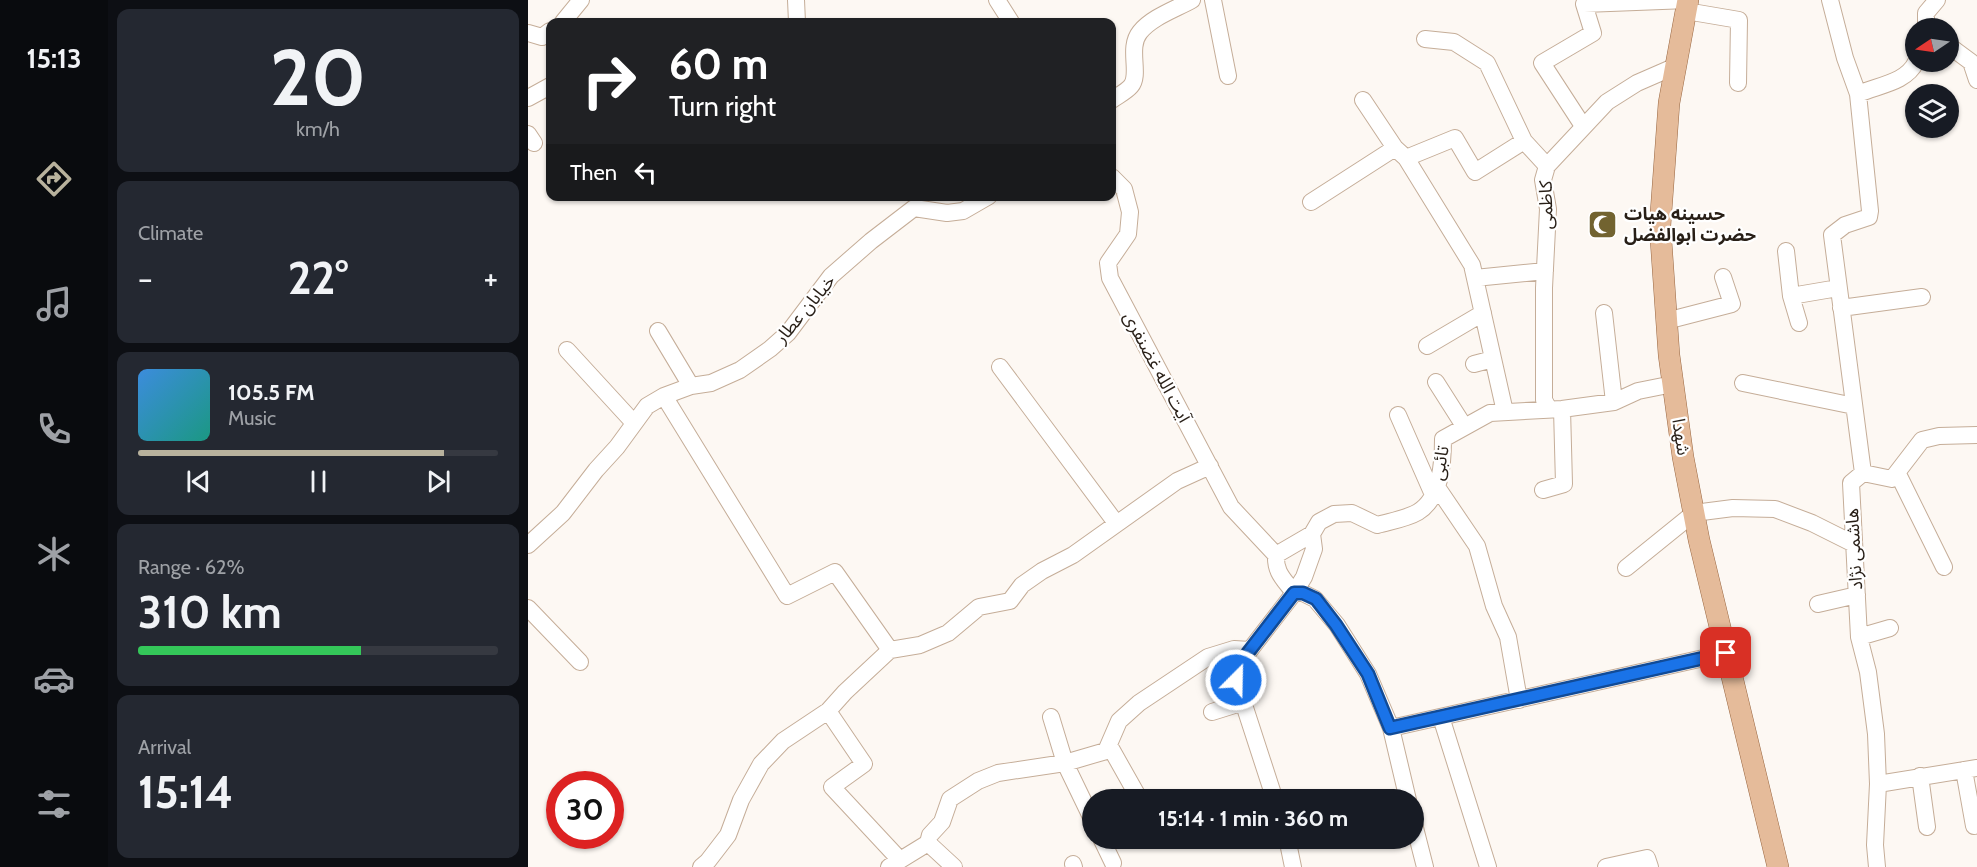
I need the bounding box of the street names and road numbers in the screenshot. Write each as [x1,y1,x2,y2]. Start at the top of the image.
street label: کاظمی [1535,180,1557,229]
street label: خیابان عطار [769,270,840,349]
street label: آیت الله غضنفری [1119,308,1196,427]
street label: شهدا [1667,417,1695,457]
street label: تائبی [1426,444,1454,482]
street label: هاشمی نژاد [1841,508,1867,590]

